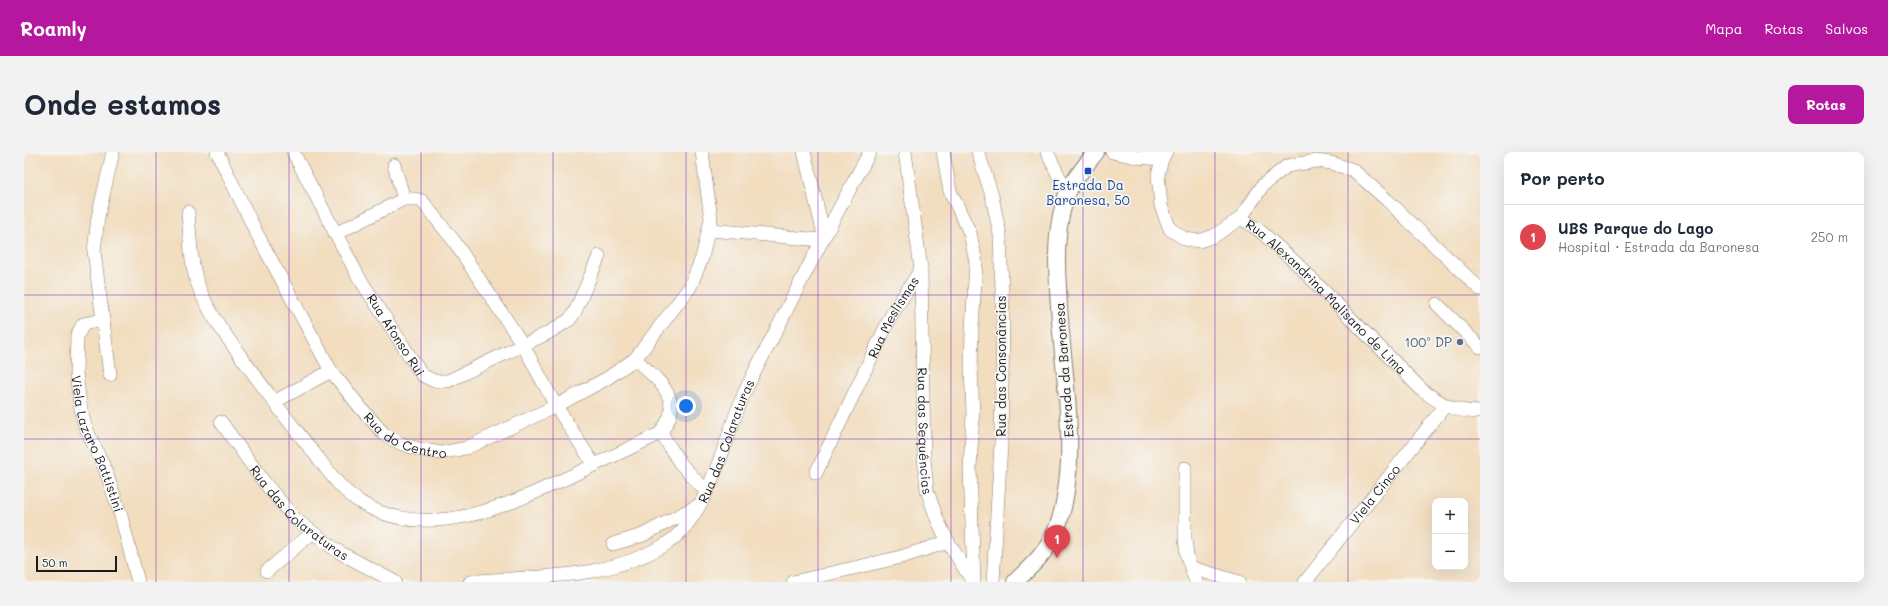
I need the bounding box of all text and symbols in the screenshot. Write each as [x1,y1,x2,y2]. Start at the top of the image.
text: Roamly [20,16,87,41]
text: Mapa [1705,19,1742,38]
text: Rotas [1764,19,1803,38]
text: Salvos [1825,19,1868,38]
button: Rotas [1788,85,1864,124]
text: Onde estamos [24,86,221,122]
marker: Estrada Da Baronesa, 50 [1083,166,1093,176]
text: Por perto [1520,167,1604,189]
place label: Estrada Da Baronesa, 50 [1046,176,1130,208]
street label: Rua Alexandrina Malisano de Lima [1243,215,1411,378]
text: UBS Parque do Lago [1558,218,1713,238]
text: 1 [1530,228,1536,245]
text: 250 m [1811,228,1848,245]
text: Hospital · Estrada da Baronesa [1558,238,1760,255]
street label: Rua Meslismas [863,273,922,360]
street label: Rua Afonso Rui [364,290,429,379]
street label: Rua das Consonâncias [992,295,1009,437]
street label: Estrada da Baronesa [1050,302,1077,438]
place label: 100º DP [1405,333,1452,350]
marker: 100º DP [1455,337,1465,347]
street label: Rua das Sequências [915,367,937,497]
street label: Viela Lazaro Battistini [68,374,128,514]
street label: Rua das Colaraturas [693,376,758,506]
your location [676,396,696,416]
street label: Rua do Centro [360,408,448,461]
street label: Viela Cinco [1345,460,1404,527]
street label: Rua das Colaraturas [247,462,352,564]
map controls [1432,498,1468,570]
button: + [1432,498,1468,534]
pin: 1 [1044,525,1070,558]
button: − [1432,534,1468,570]
scale bar [36,554,117,573]
text: 50 m [42,555,68,570]

